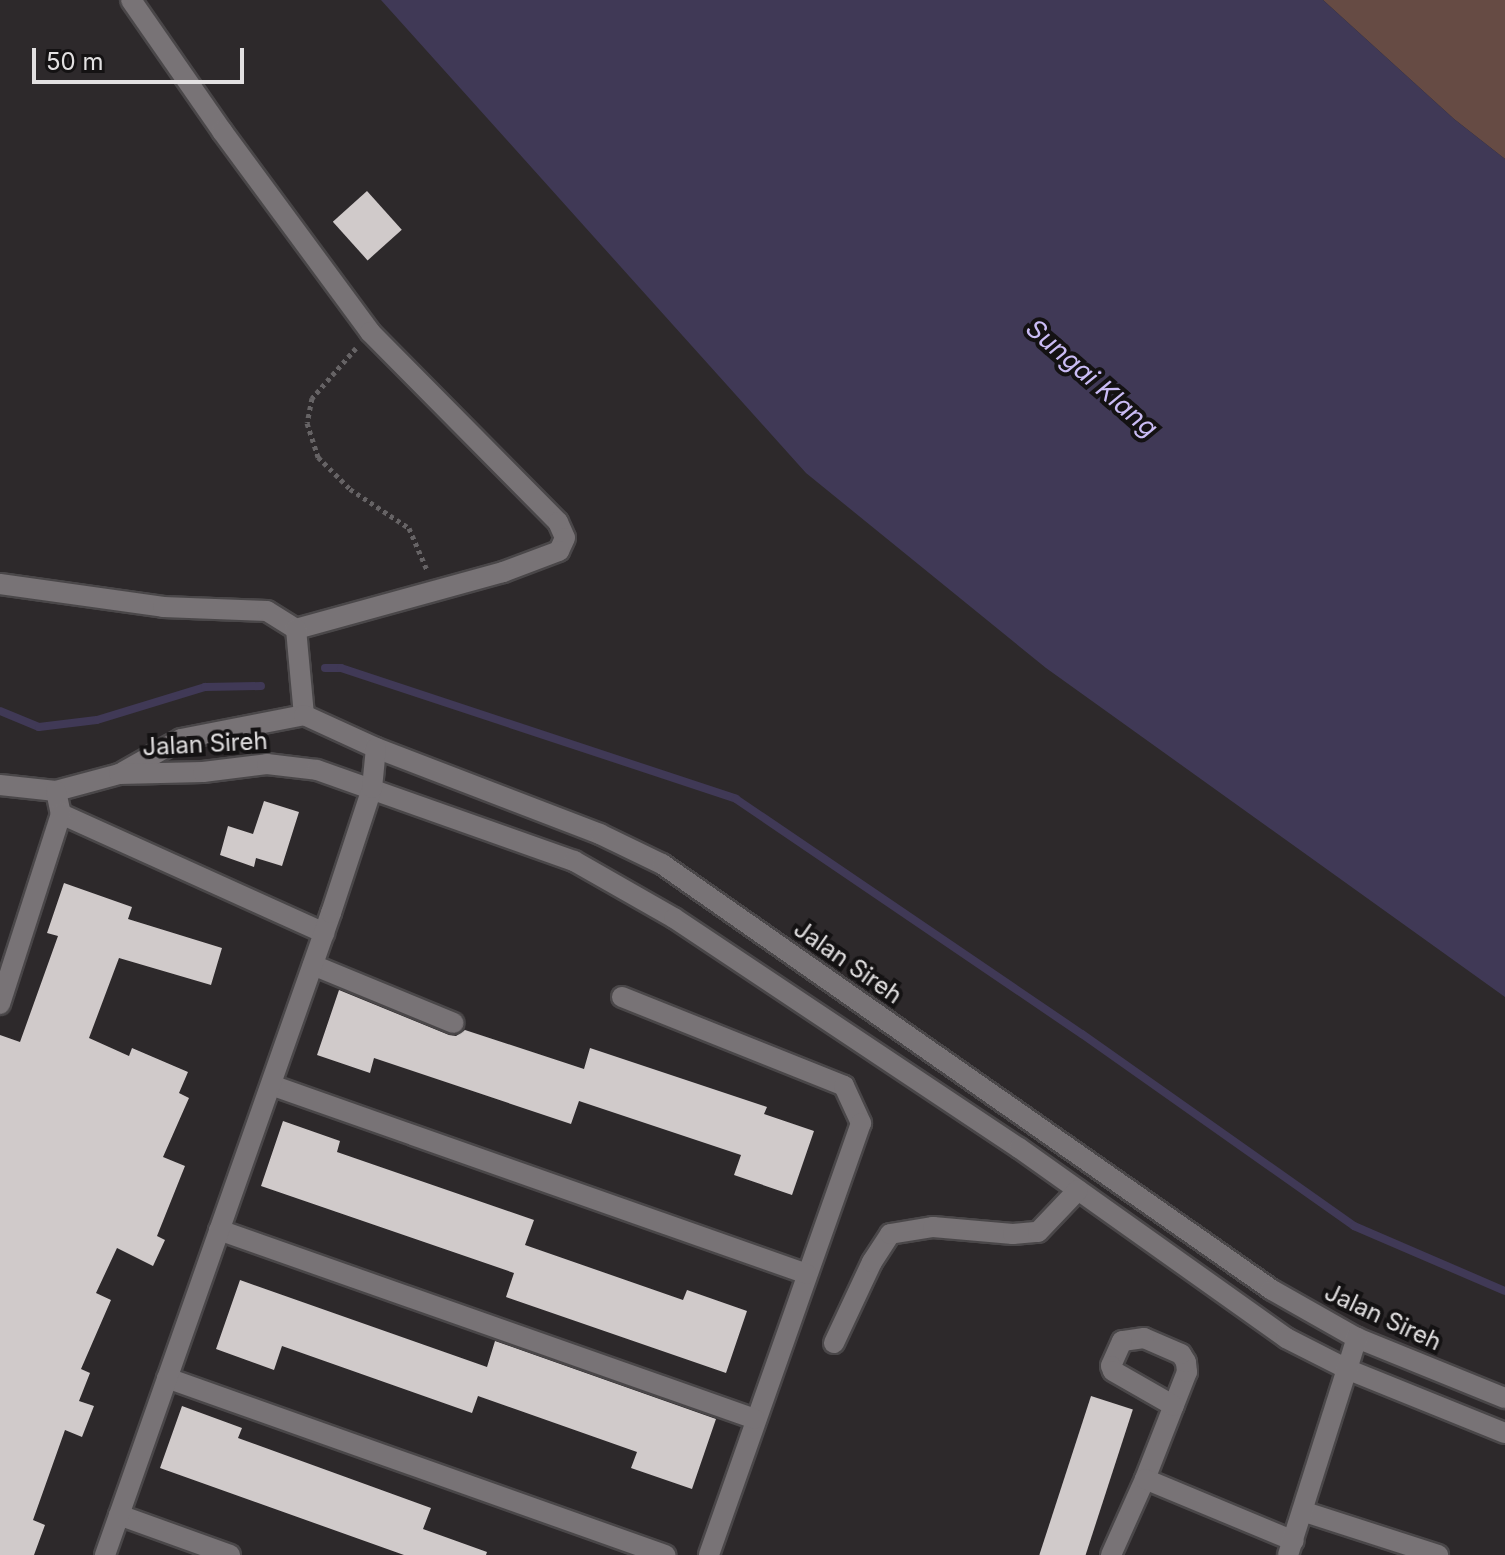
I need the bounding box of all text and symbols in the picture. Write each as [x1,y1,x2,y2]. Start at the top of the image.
scale bar [36,32,248,82]
text: 50 m [46,47,104,76]
water label: Sungai Klang [1020,312,1164,444]
street label: Jalan Sireh [142,726,268,762]
street label: Jalan Sireh [788,914,908,1010]
street label: Jalan Sireh [1320,1277,1446,1357]

